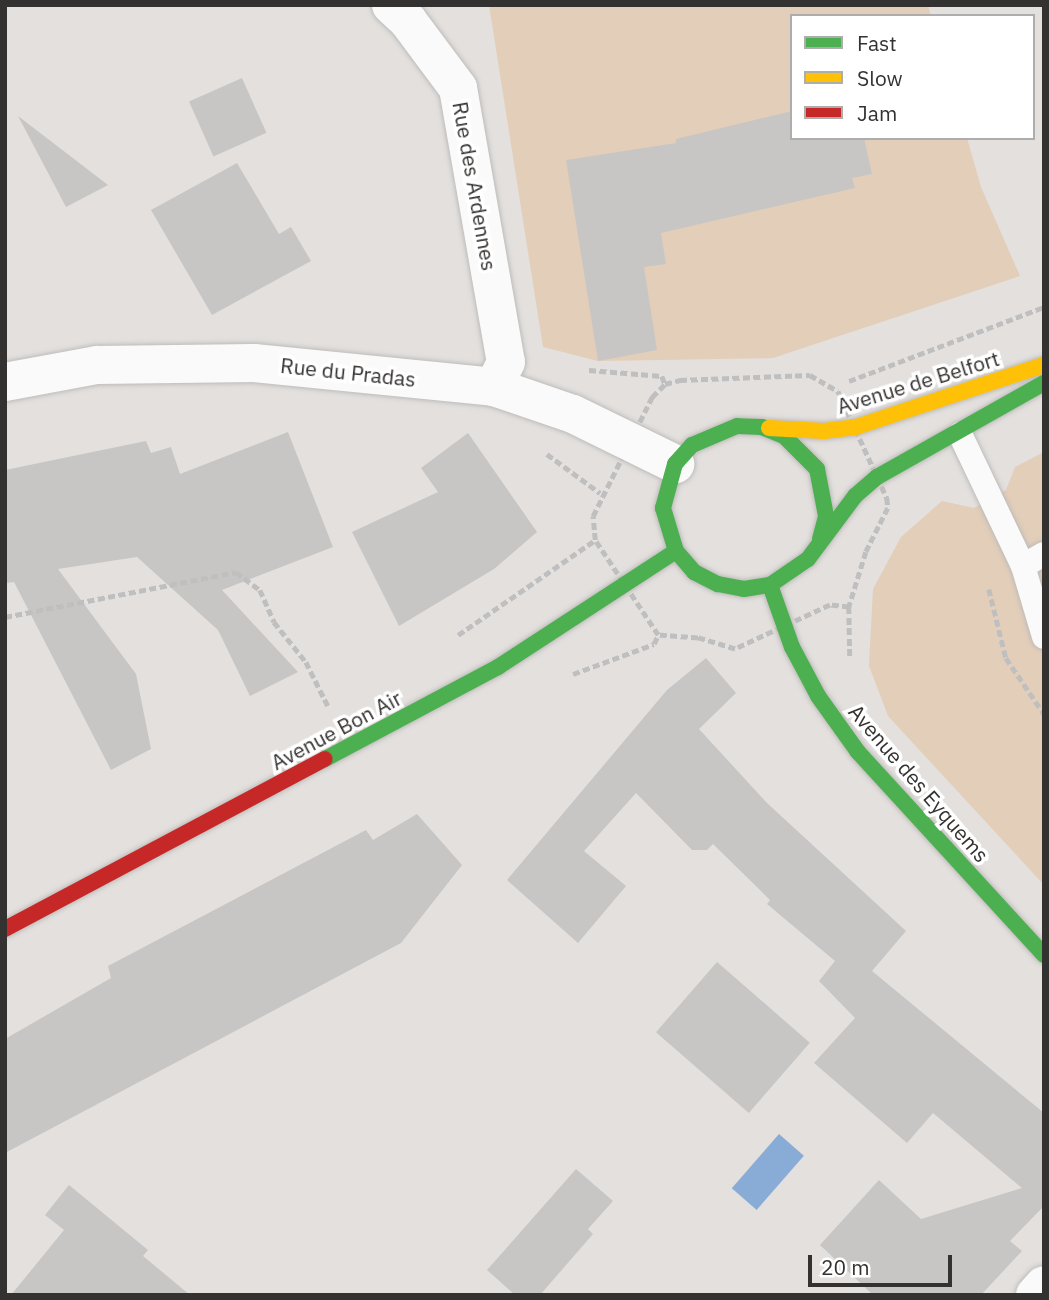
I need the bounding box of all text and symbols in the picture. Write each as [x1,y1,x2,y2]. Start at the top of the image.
legend [790,14,1035,140]
text: Fast [857,29,897,57]
text: Slow [857,64,903,92]
text: Jam [857,99,897,127]
street label: Rue des Ardennes [448,100,502,272]
street label: Avenue de Belfort [834,345,1002,419]
street label: Rue du Pradas [279,352,417,392]
street label: Avenue Bon Air [267,685,405,775]
street label: Avenue des Eyquems [844,699,994,867]
scale bar [811,1240,954,1284]
text: 20 m [821,1253,870,1281]

